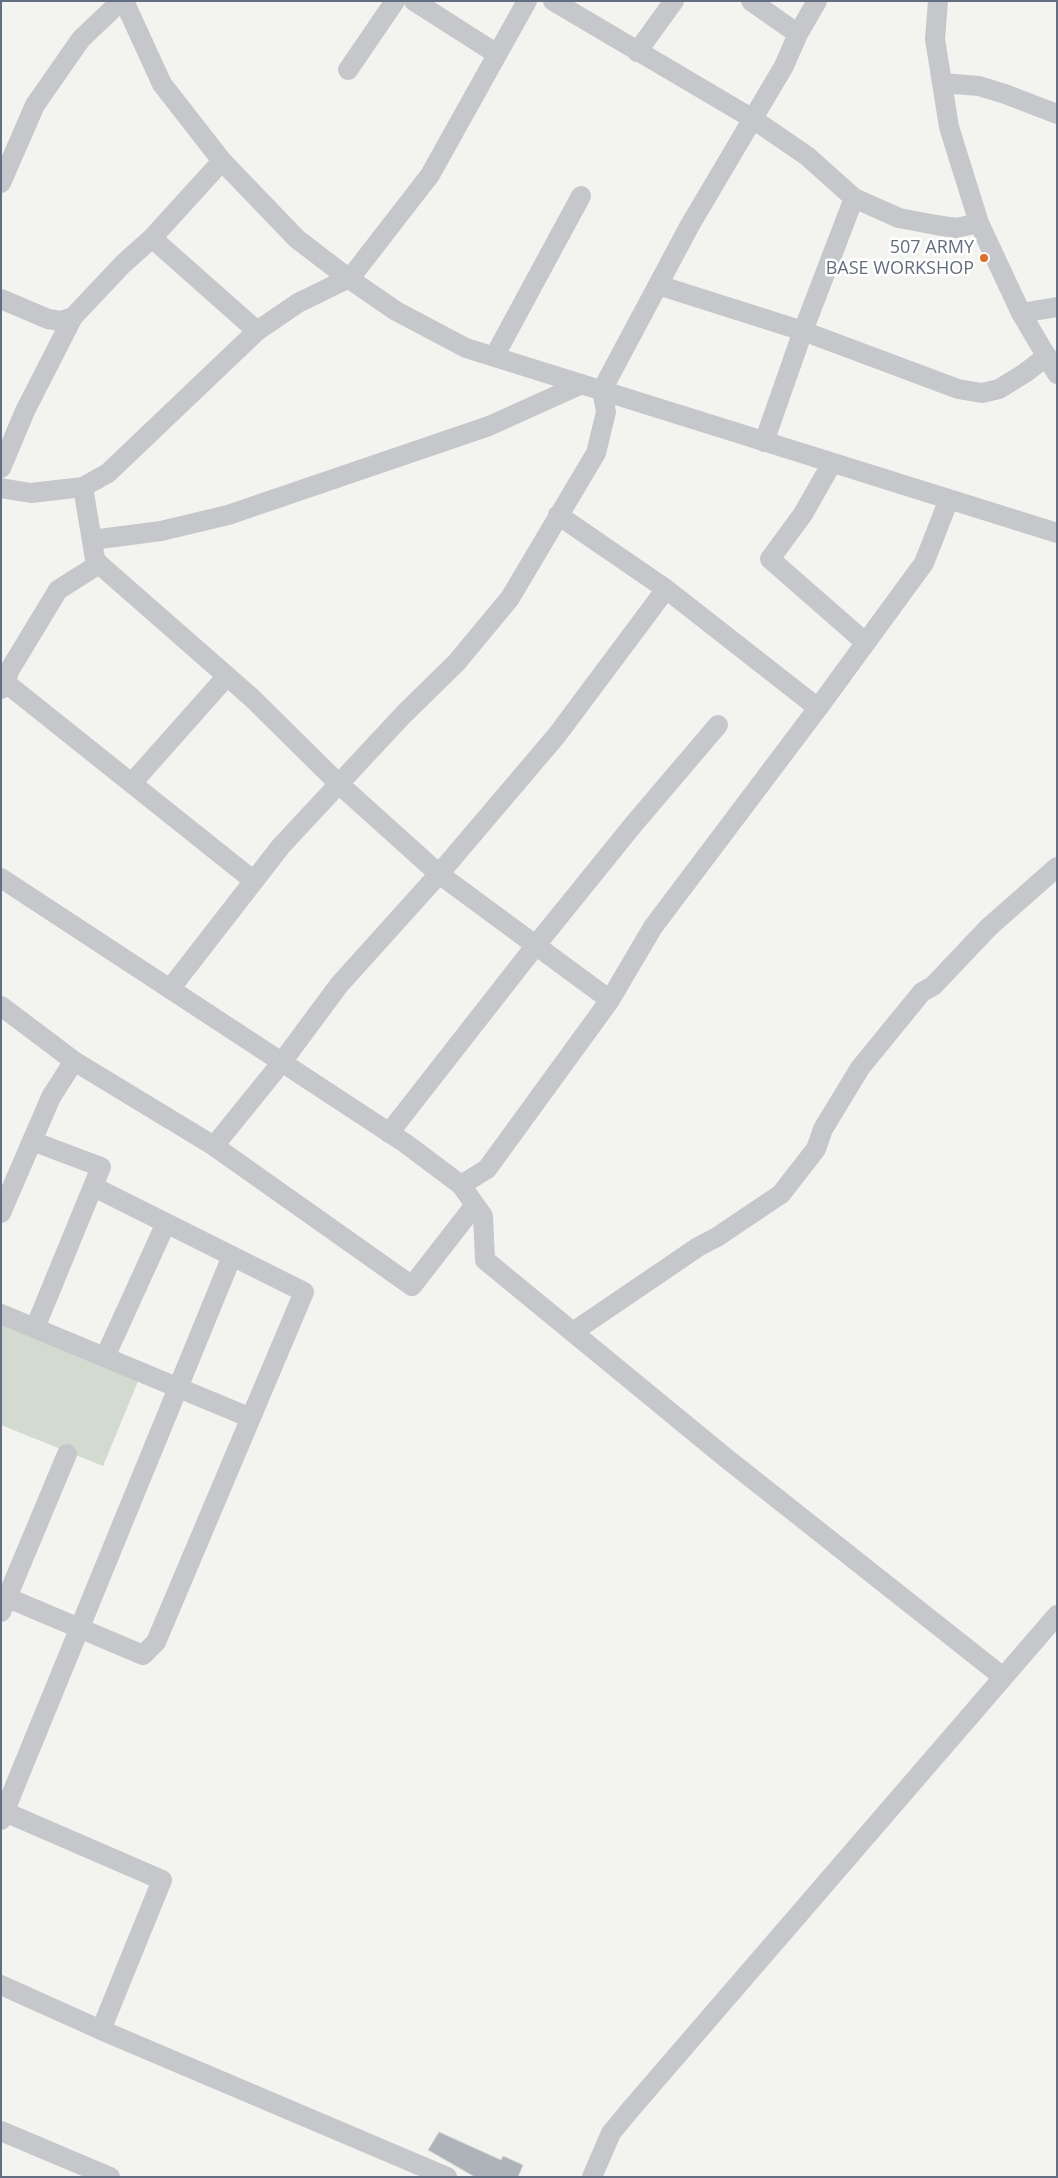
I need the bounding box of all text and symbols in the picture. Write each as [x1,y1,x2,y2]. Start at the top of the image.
place label: 507 ARMY BASE WORKSHOP [826,237,974,280]
marker: 507 ARMY BASE WORKSHOP [978,252,990,264]

